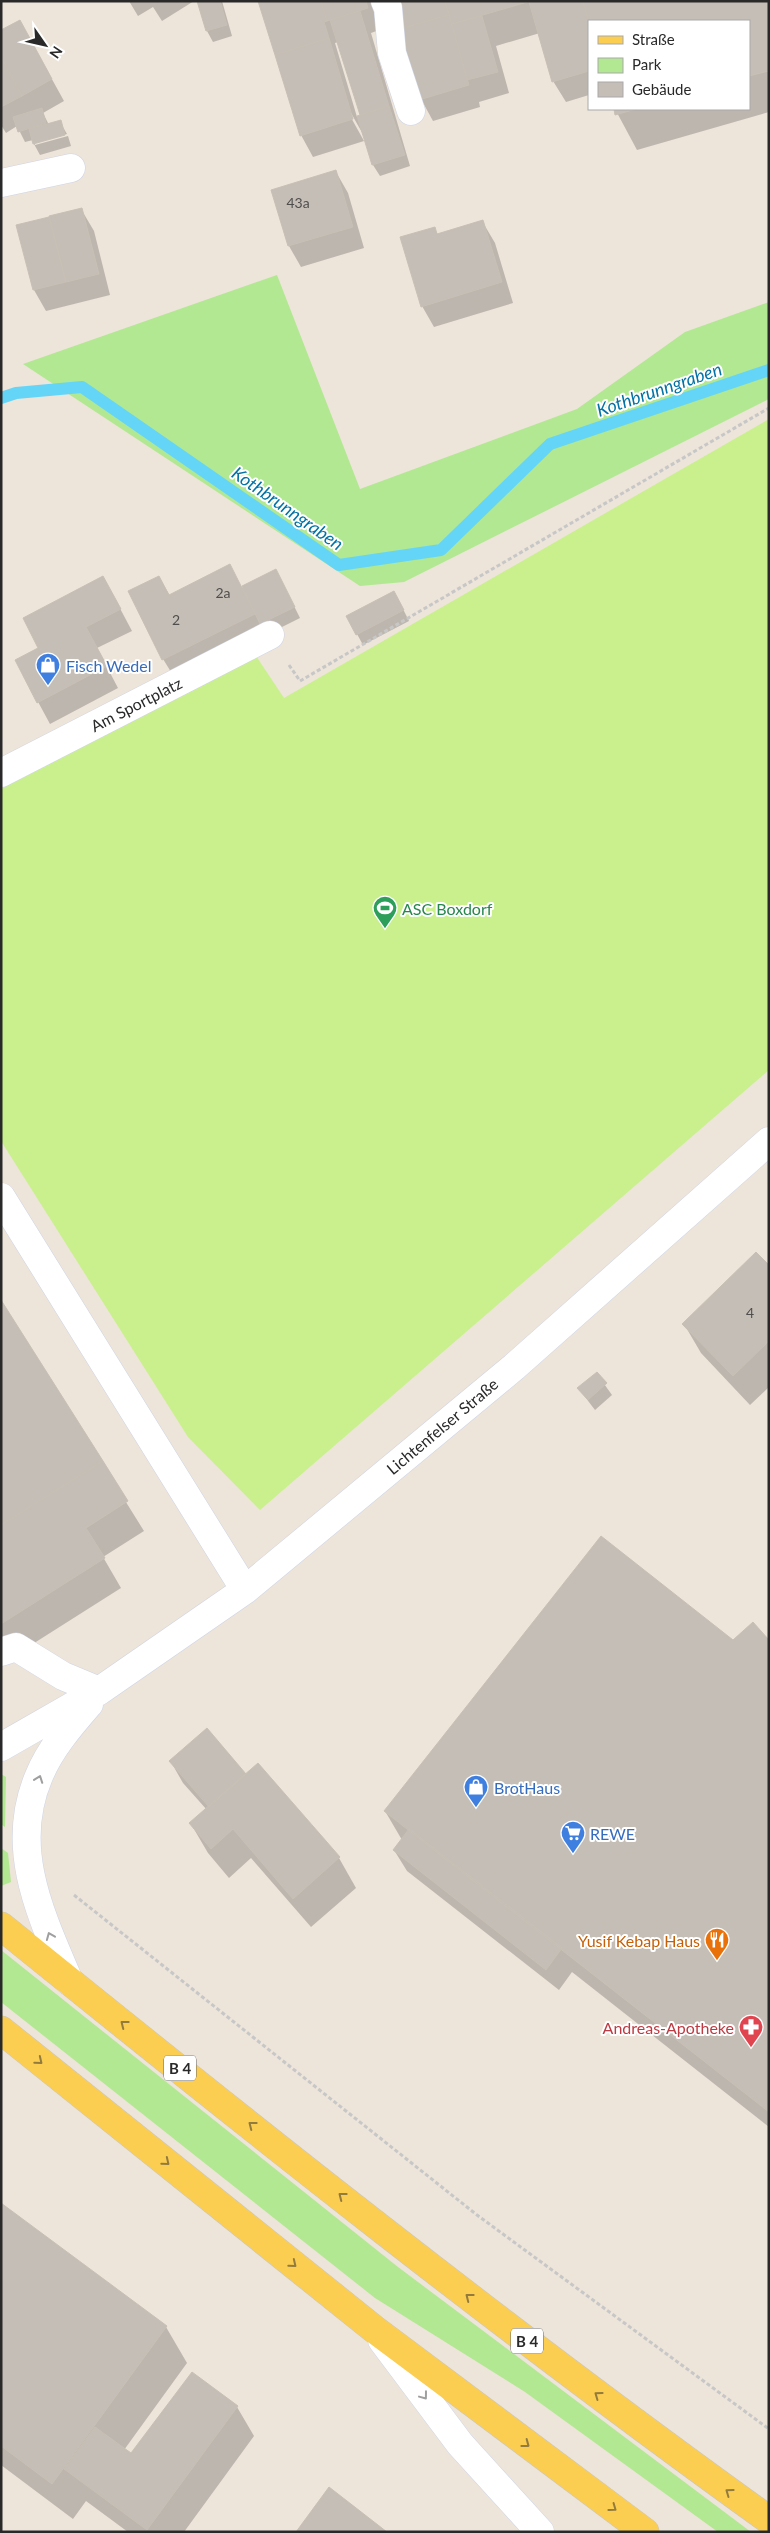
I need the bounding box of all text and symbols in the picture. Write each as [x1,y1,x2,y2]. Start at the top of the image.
north arrow [20,20,70,70]
legend [588,20,750,110]
text: Straße [632,30,675,48]
text: N [46,43,66,62]
text: Park [632,55,662,73]
text: Gebäude [632,80,691,98]
house number: 43a [286,194,310,211]
water label: Kothbrunngraben [593,357,725,421]
water label: Kothbrunngraben [228,461,348,555]
house number: 2a [215,584,231,601]
house number: 2 [172,611,180,628]
shop icon: Fisch Wedel [35,652,61,686]
place label: Fisch Wedel [66,656,152,675]
street label: Am Sportplatz [87,673,185,735]
sports icon: ASC Boxdorf [372,895,398,929]
place label: ASC Boxdorf [402,899,493,918]
house number: 4 [746,1304,754,1321]
street label: Lichtenfelser Straße [382,1374,502,1478]
shop icon: BrotHaus [463,1774,489,1808]
one-way arrow [33,1775,43,1784]
place label: BrotHaus [494,1778,560,1797]
supermarket icon: REWE [560,1820,586,1854]
place label: REWE [590,1824,635,1843]
restaurant icon: Yusif Kebap Haus [704,1927,730,1961]
place label: Yusif Kebap Haus [578,1931,700,1950]
one-way arrow [46,1932,57,1941]
pharmacy icon: Andreas-Apotheke [738,2014,764,2048]
place label: Andreas-Apotheke [603,2018,734,2037]
one-way arrow [121,2022,130,2030]
one-way arrow [33,2055,42,2063]
road number: B 4 [164,2056,196,2080]
one-way arrow [248,2122,258,2131]
one-way arrow [160,2157,169,2165]
one-way arrow [338,2193,347,2202]
one-way arrow [287,2258,296,2266]
one-way arrow [466,2294,475,2302]
road number: B 4 [511,2328,543,2354]
one-way arrow [419,2390,427,2399]
one-way arrow [595,2392,604,2401]
one-way arrow [520,2438,530,2447]
one-way arrow [726,2489,735,2497]
one-way arrow [607,2502,616,2511]

